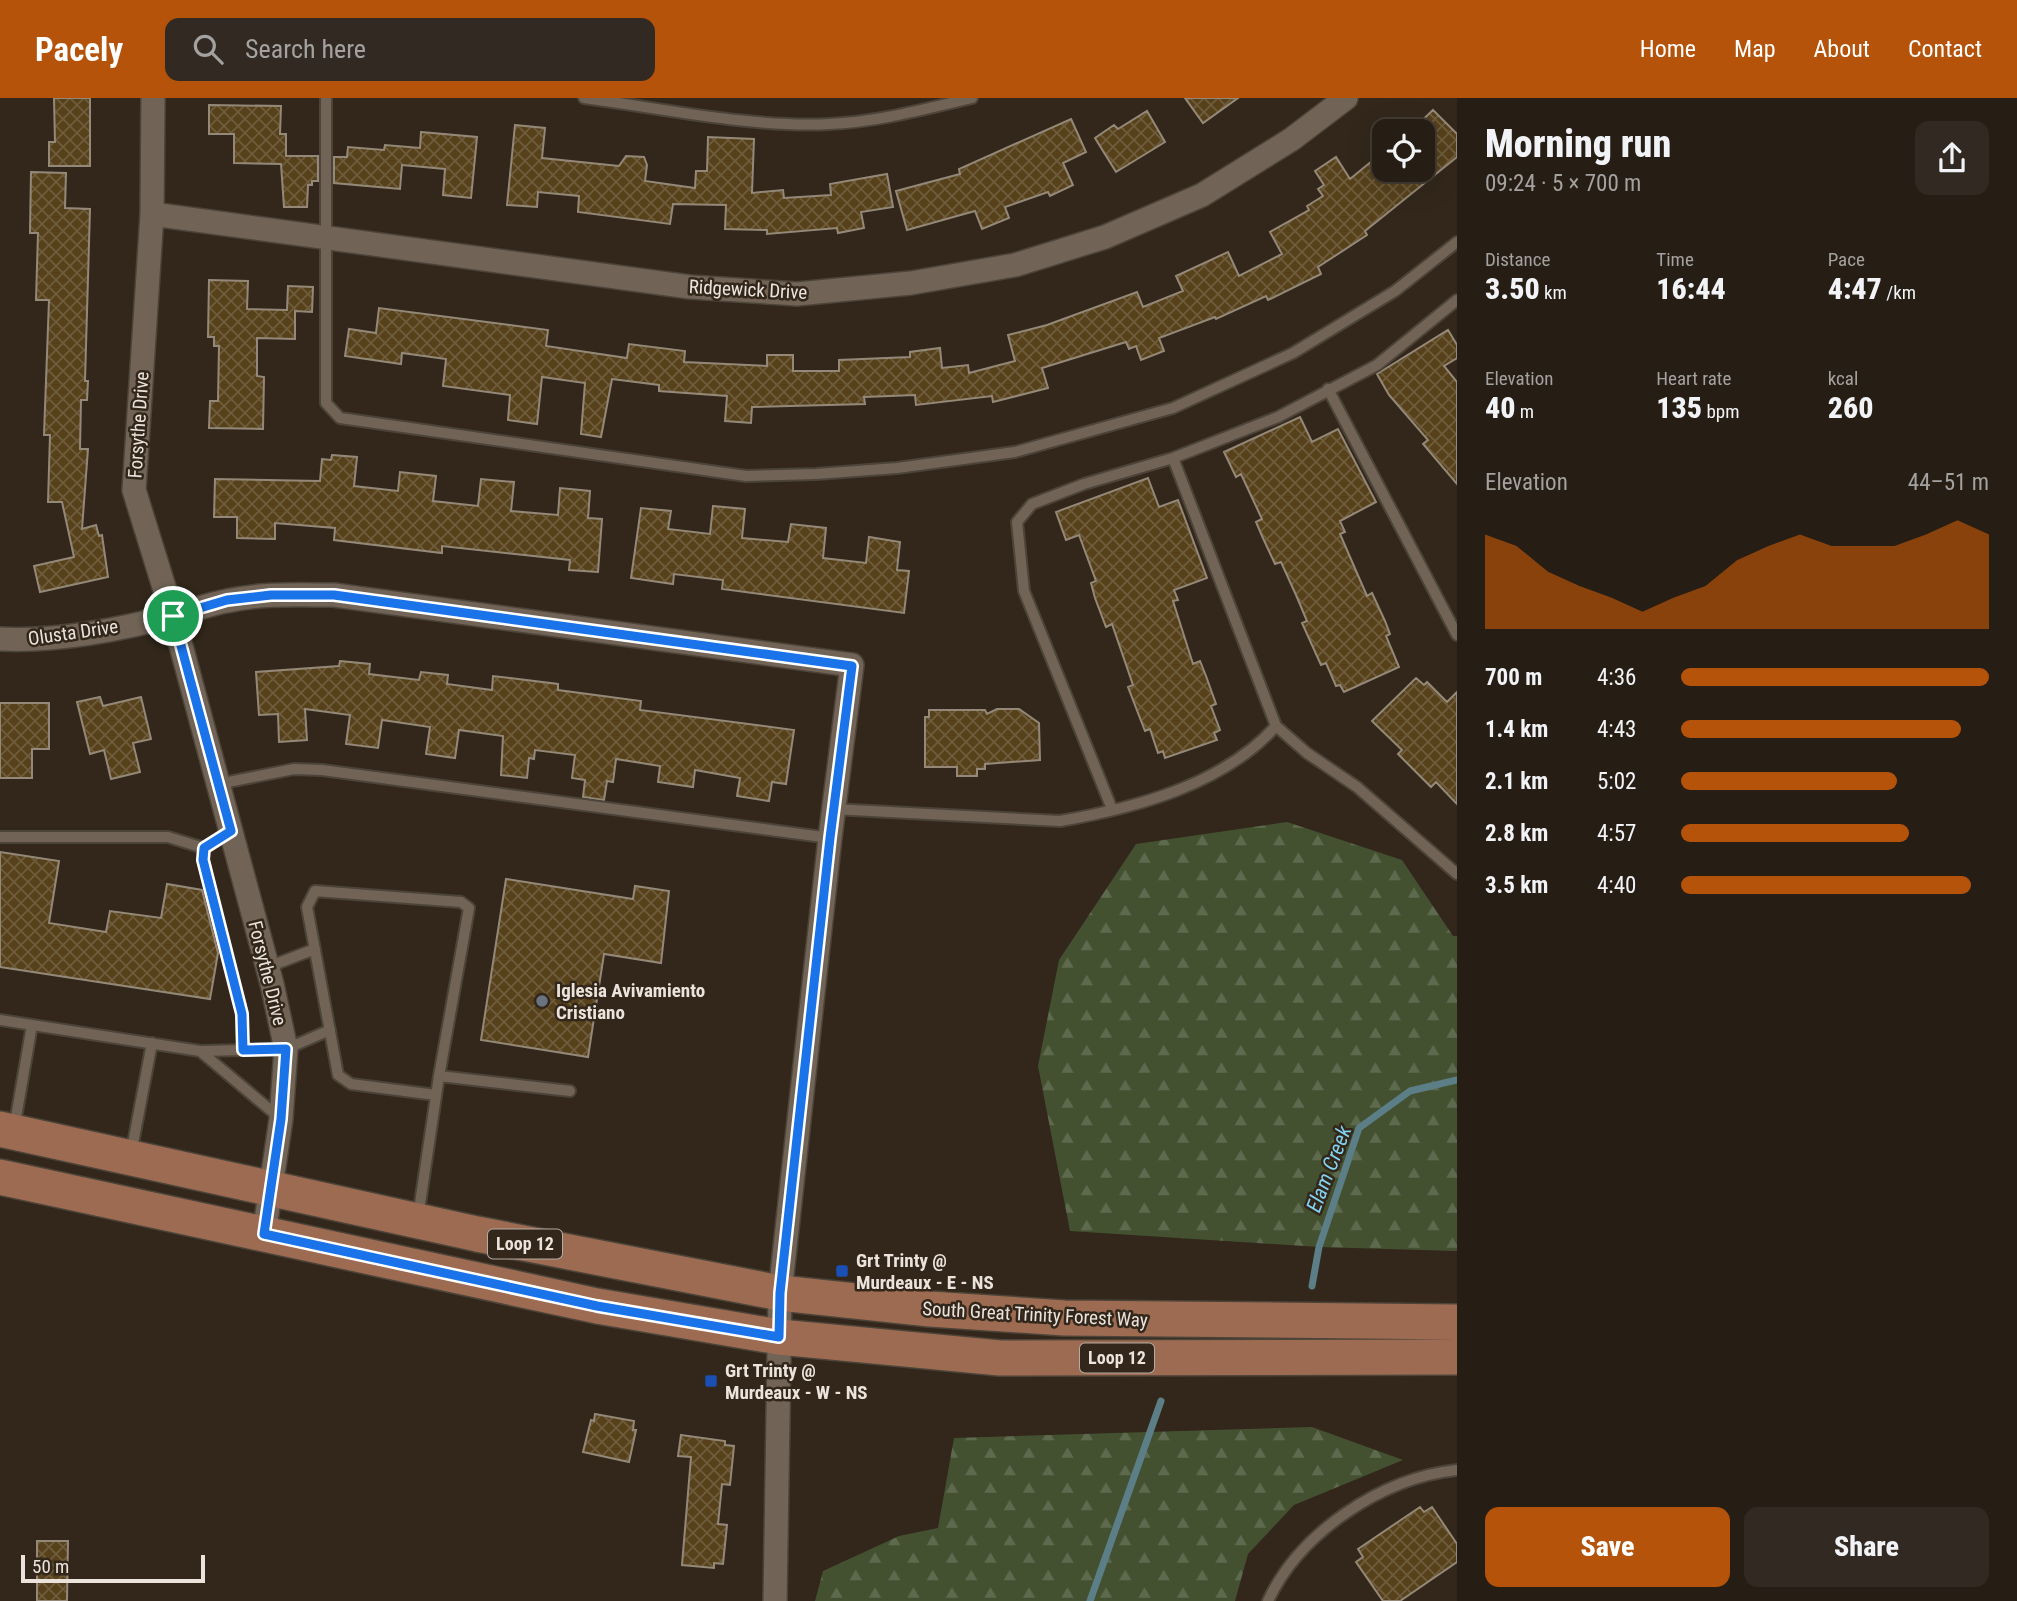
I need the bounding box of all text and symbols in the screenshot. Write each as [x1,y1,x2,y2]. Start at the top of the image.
search box [165,18,655,81]
text: Pacely [35,30,123,69]
icon: search [189,30,227,68]
text: Search here [245,34,366,64]
text: Home [1640,35,1696,63]
text: Map [1734,35,1776,63]
text: About [1814,35,1870,63]
text: Contact [1908,35,1982,63]
map controls [1372,119,1435,182]
button: locate [1372,119,1435,182]
button: share [1915,121,1989,195]
text: Morning run [1485,122,1671,166]
text: 09:24 · 5 × 700 m [1485,170,1641,197]
text: Distance [1485,248,1550,271]
text: Time [1656,248,1694,271]
text: Pace [1828,248,1865,271]
text: 3.50 [1485,271,1540,306]
text: 16:44 [1656,271,1726,306]
text: 4:47 [1828,271,1882,306]
street label: Ridgewick Drive [688,275,808,304]
text: km [1540,281,1567,304]
text: /km [1882,281,1916,304]
text: Elevation [1485,367,1553,390]
text: Heart rate [1656,367,1731,390]
text: kcal [1828,367,1858,390]
street label: Forsythe Drive [123,371,154,479]
text: 40 [1485,390,1516,425]
text: 135 [1656,390,1702,425]
text: 260 [1828,390,1873,425]
text: m [1516,400,1534,423]
text: bpm [1702,400,1739,423]
text: Elevation [1485,469,1568,496]
text: 44–51 m [1908,469,1989,496]
pin [143,586,203,646]
icon: arrive [154,597,192,635]
street label: Olusta Drive [27,615,120,650]
text: 700 m [1485,664,1542,691]
text: 4:36 [1597,664,1636,691]
text: 1.4 km [1485,716,1548,743]
text: 4:43 [1597,716,1636,743]
text: 2.1 km [1485,768,1548,795]
text: 5:02 [1597,768,1636,795]
text: 2.8 km [1485,820,1548,847]
text: 4:57 [1597,820,1636,847]
text: 3.5 km [1485,872,1548,899]
text: 4:40 [1597,872,1636,899]
street label: Forsythe Drive [243,919,292,1028]
place label: Iglesia Avivamiento Cristiano [556,979,705,1024]
marker: Iglesia Avivamiento Cristiano [534,993,550,1009]
water label: Elam Creek [1302,1122,1357,1216]
road number: Loop 12 [488,1230,562,1259]
place label: Grt Trinty @ Murdeaux - E - NS [856,1249,994,1294]
marker: Grt Trinty @ Murdeaux - E - NS [834,1263,850,1279]
street label: South Great Trinity Forest Way [922,1297,1148,1332]
road number: Loop 12 [1080,1344,1154,1372]
place label: Grt Trinty @ Murdeaux - W - NS [725,1359,868,1404]
marker: Grt Trinty @ Murdeaux - W - NS [703,1373,719,1389]
button: Save [1485,1507,1730,1587]
button: Share [1744,1507,1989,1587]
scale bar [21,1552,205,1584]
text: 50 m [32,1555,69,1578]

